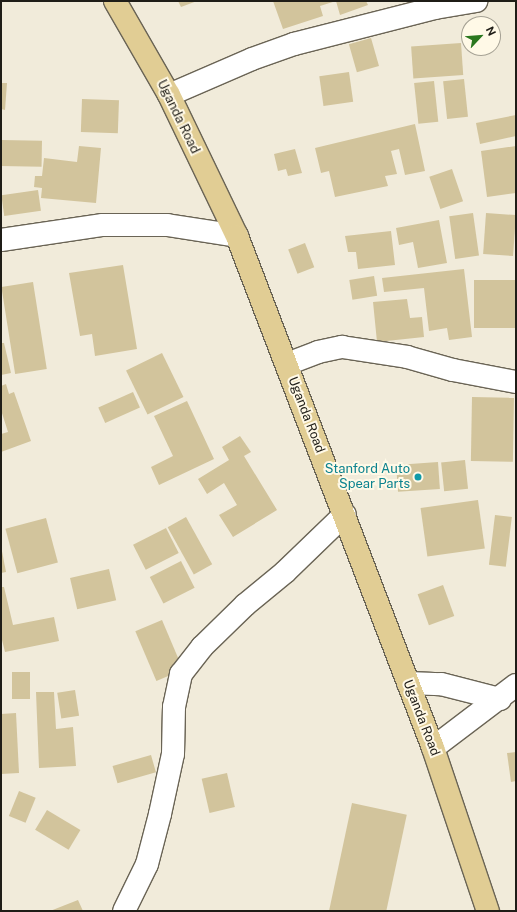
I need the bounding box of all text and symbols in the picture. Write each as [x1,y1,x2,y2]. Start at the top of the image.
north arrow [461,16,501,56]
text: N [484,25,498,38]
street label: Uganda Road [153,78,203,156]
street label: Uganda Road [284,375,328,455]
place label: Stanford Auto Spear Parts [325,462,410,493]
marker: Stanford Auto Spear Parts [413,472,423,482]
street label: Uganda Road [399,678,443,758]

